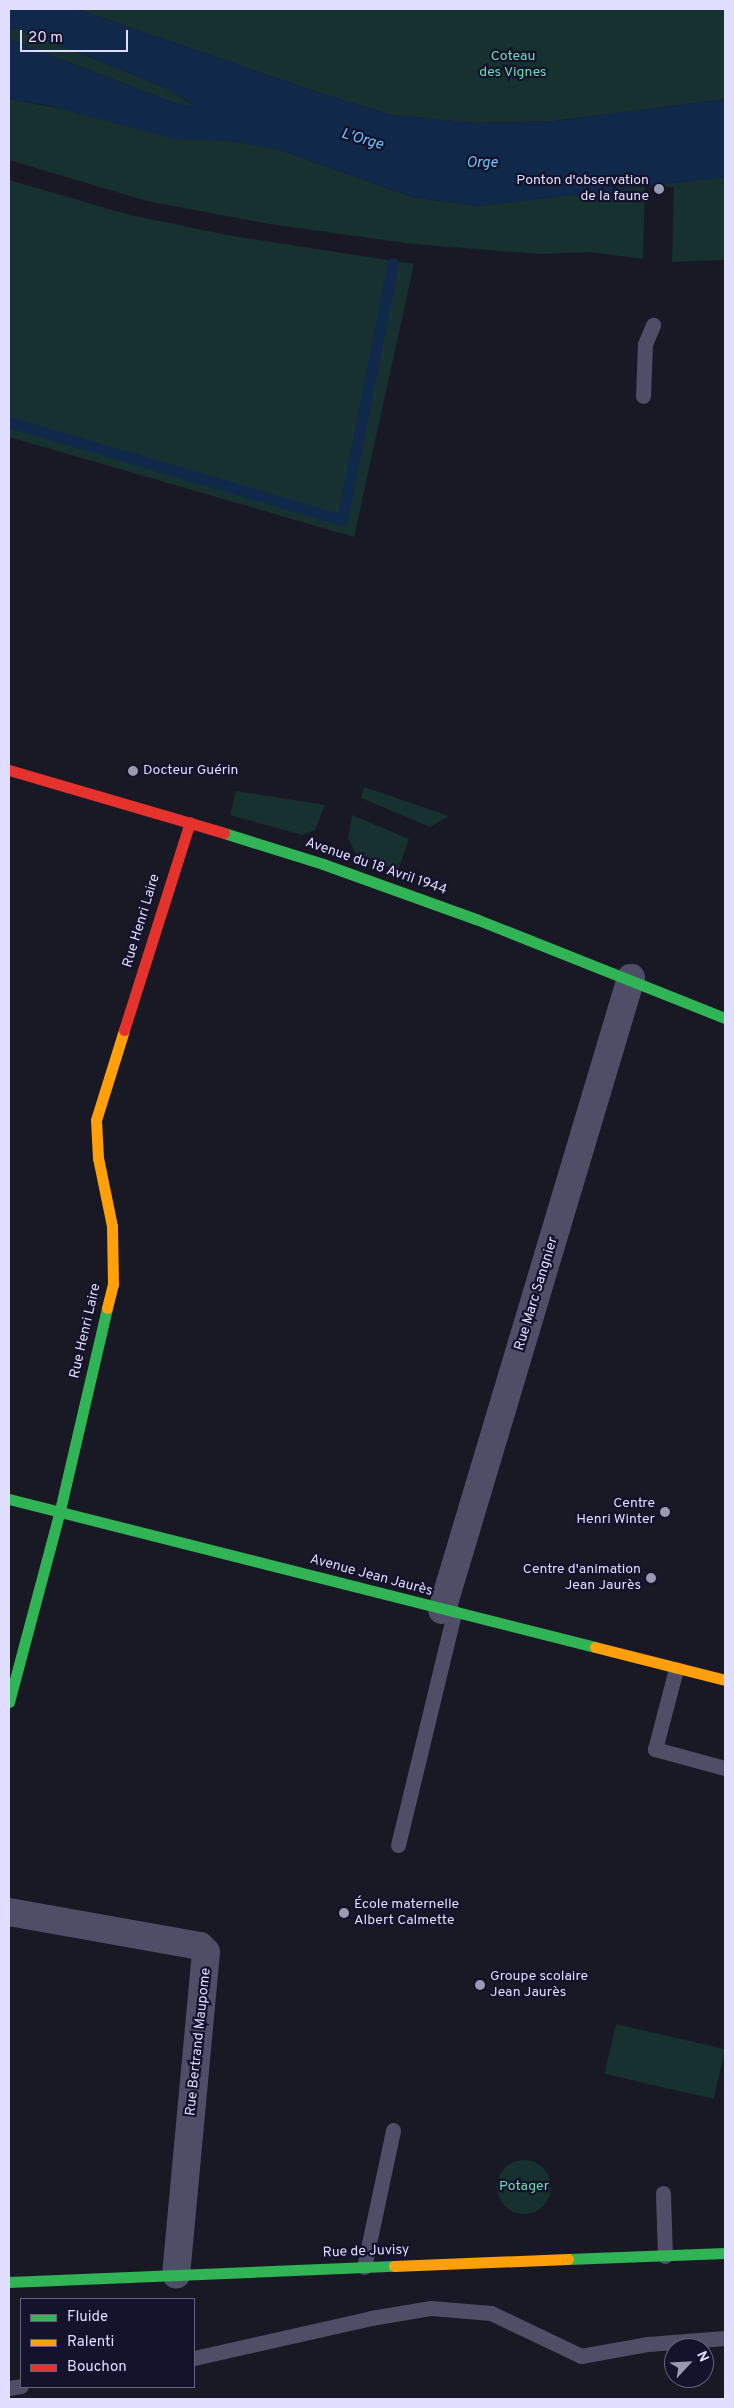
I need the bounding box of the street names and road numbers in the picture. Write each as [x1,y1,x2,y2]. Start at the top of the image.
street label: Avenue du 18 Avril 1944 [303,835,449,899]
street label: Rue Henri Laire [120,872,164,970]
street label: Rue Marc Sangnier [512,1235,562,1353]
street label: Rue Henri Laire [67,1282,105,1380]
street label: Avenue Jean Jaurès [308,1552,434,1600]
street label: Rue Bertrand Maupome [183,1967,215,2117]
street label: Rue de Juvisy [322,2242,410,2262]

